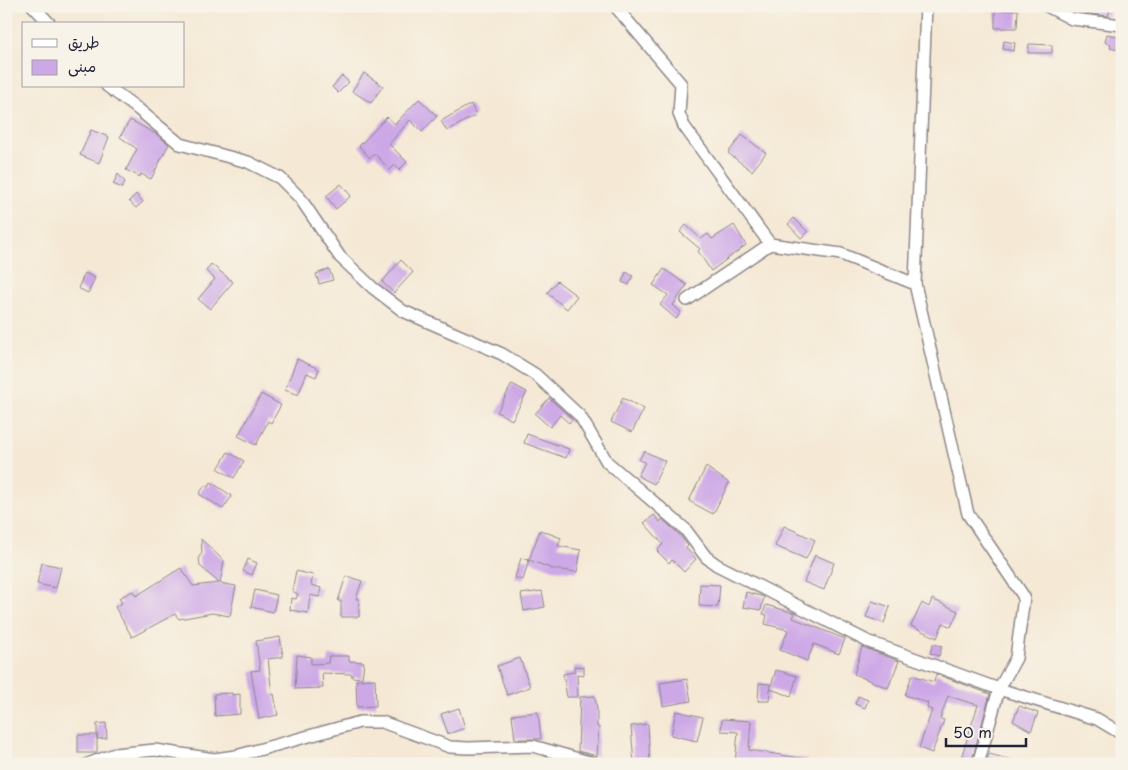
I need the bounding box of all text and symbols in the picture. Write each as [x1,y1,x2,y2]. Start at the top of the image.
legend [22,22,185,88]
text: طريق [68,30,100,53]
text: مبنى [68,54,96,77]
scale bar [946,715,1026,747]
text: 50 m [953,720,992,743]

